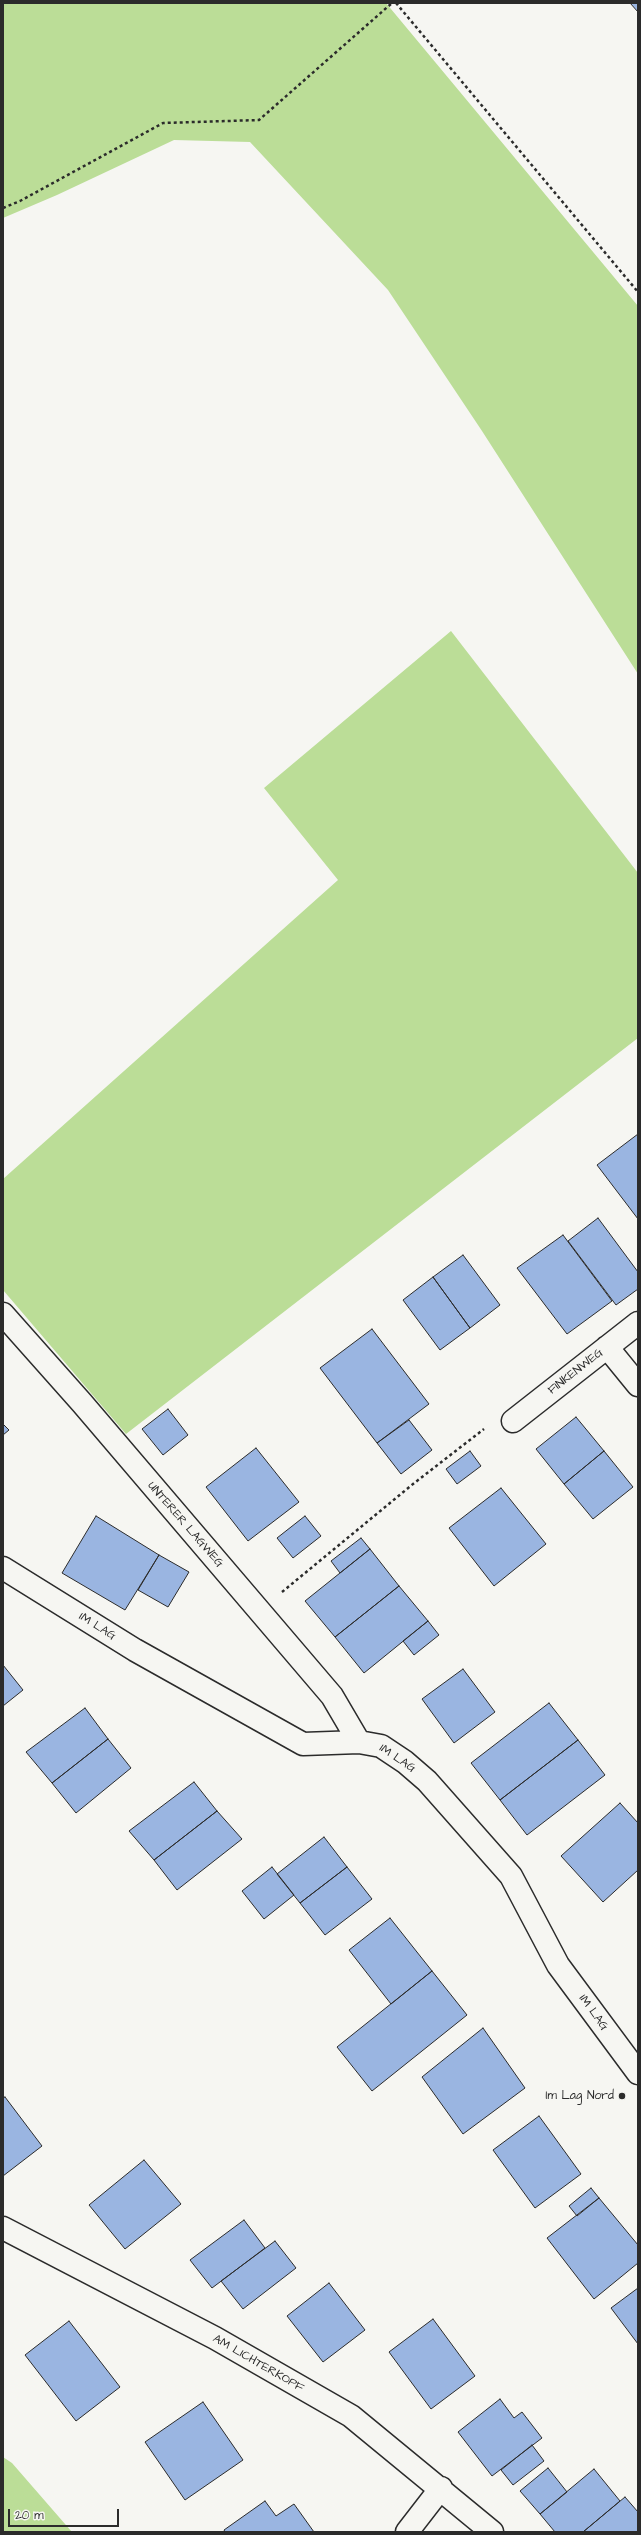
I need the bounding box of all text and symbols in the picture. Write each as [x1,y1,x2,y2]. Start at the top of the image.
street label: FINKENWEG [545,1346,607,1398]
street label: UNTERER LAGWEG [144,1479,226,1571]
street label: IM LAG [76,1610,118,1644]
street label: IM LAG [376,1742,418,1776]
street label: IM LAG [575,1992,611,2034]
place label: Im Lag Nord [546,2089,614,2103]
marker: Im Lag Nord [617,2091,627,2101]
street label: AM LICHTERKOPF [210,2332,306,2396]
scale bar [10,2501,121,2527]
text: 20 m [15,2507,44,2524]

